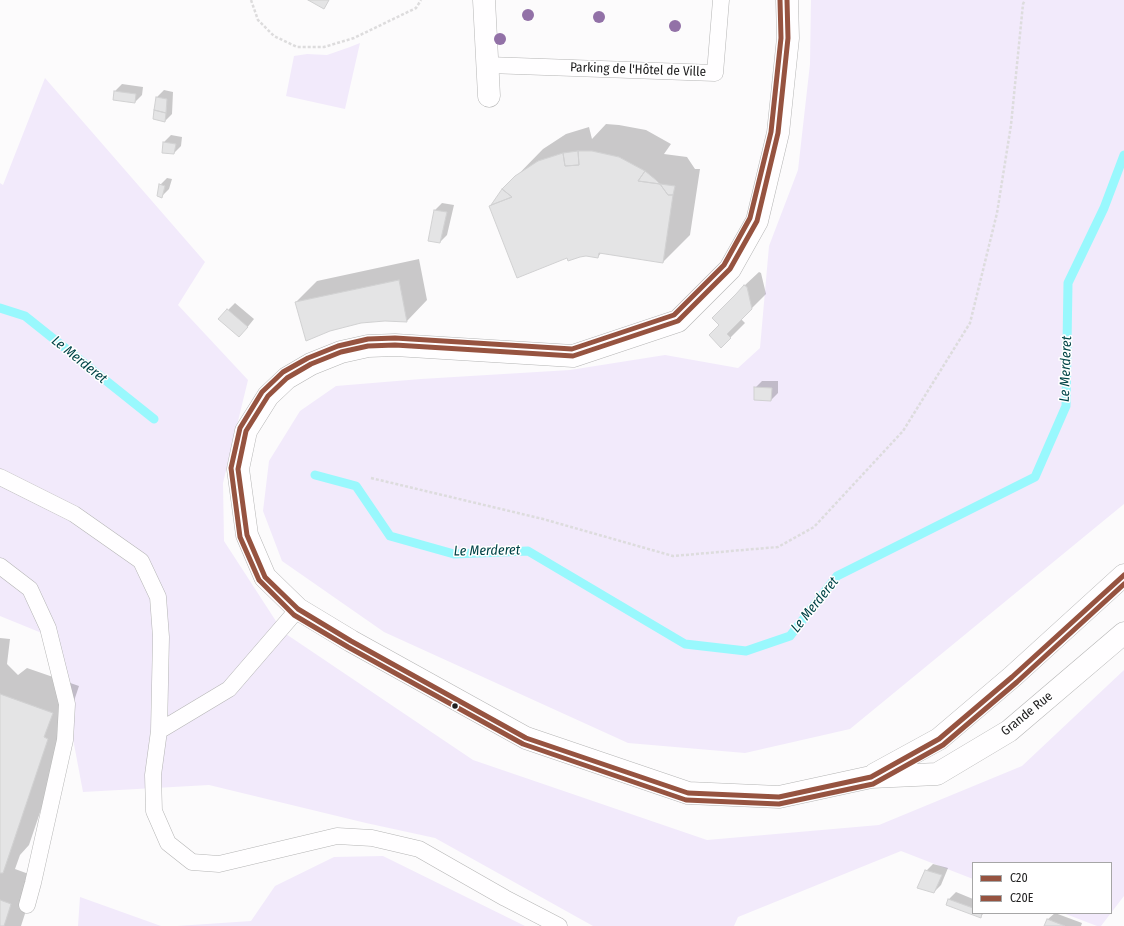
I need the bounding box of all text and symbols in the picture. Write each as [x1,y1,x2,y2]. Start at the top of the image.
street label: Parking de l'Hôtel de Ville [570,60,706,80]
water label: Le Merderet [48,333,110,387]
water label: Le Merderet [1056,336,1076,402]
water label: Le Merderet [454,542,520,560]
water label: Le Merderet [788,574,842,636]
street label: Grande Rue [998,689,1056,739]
unlabelled marker [450,701,460,711]
legend [972,862,1112,914]
text: C20 [1010,871,1028,885]
text: C20E [1010,891,1033,905]

